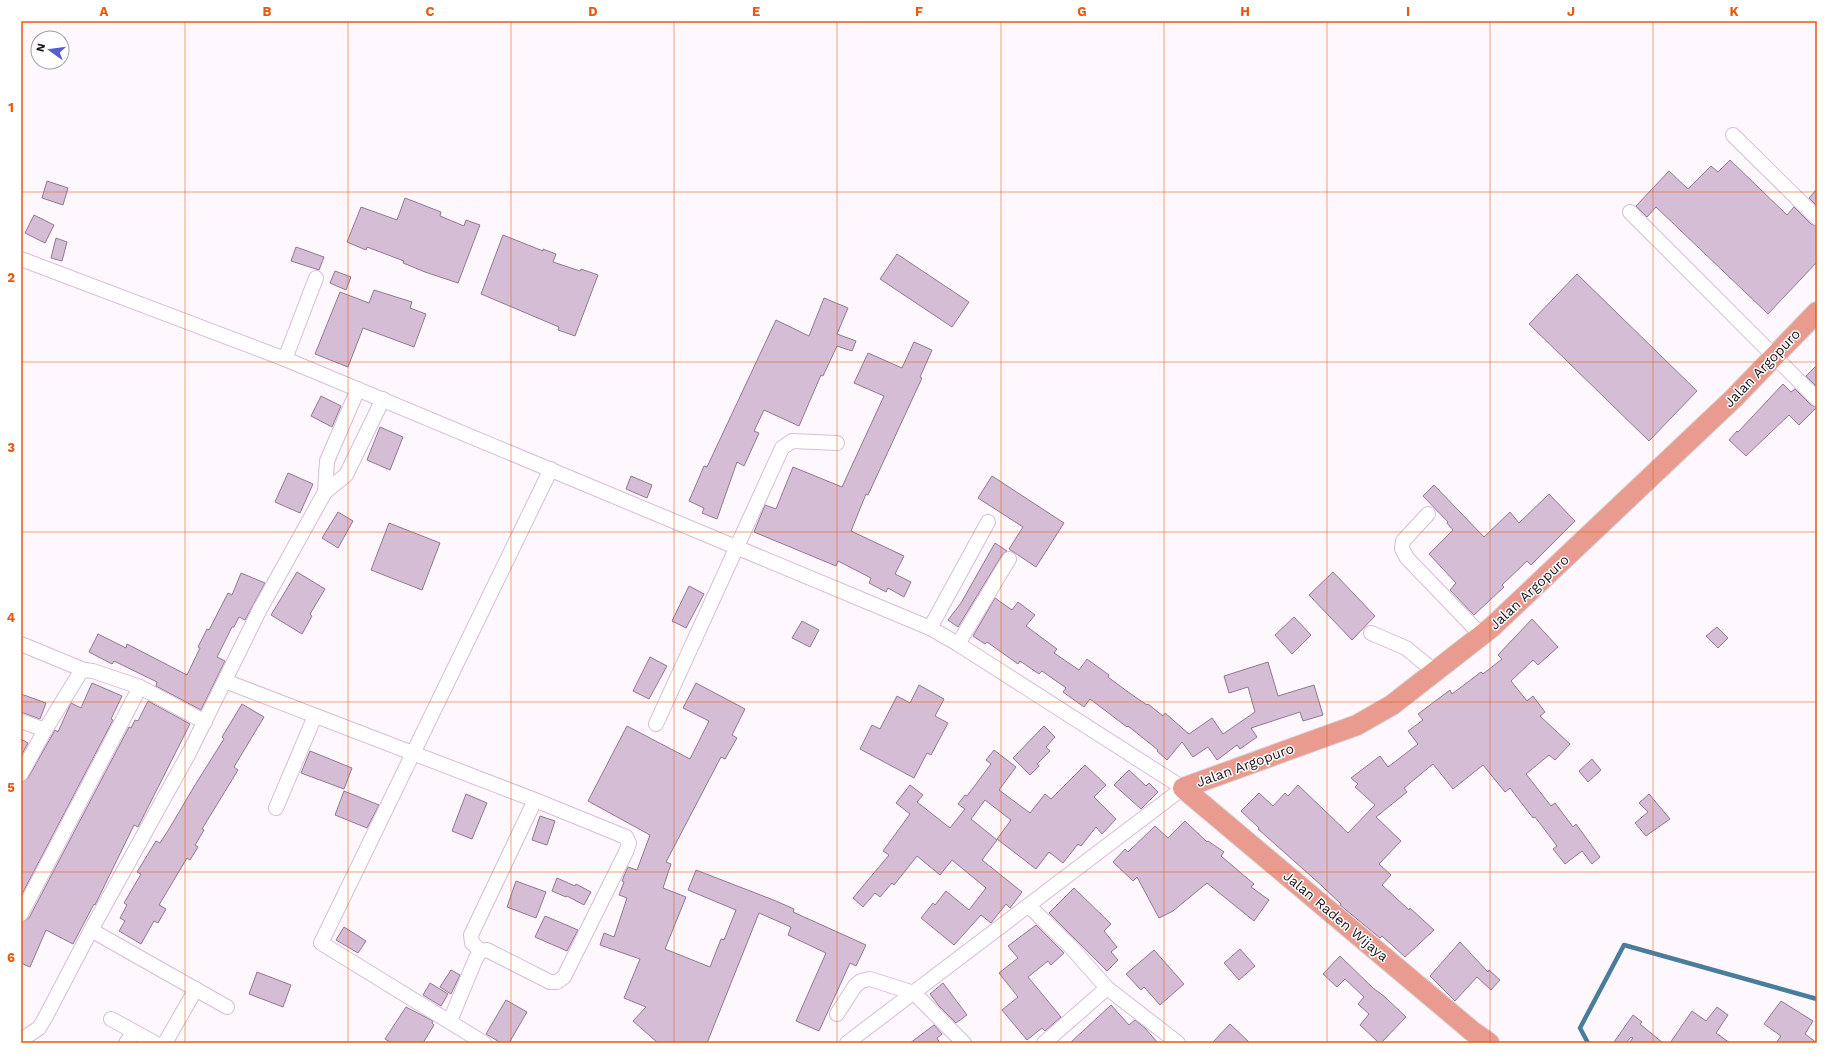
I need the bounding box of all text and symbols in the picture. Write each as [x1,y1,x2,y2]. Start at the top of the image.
text: A [100,4,109,19]
text: B [263,4,272,19]
text: C [426,4,435,19]
text: D [588,4,598,19]
text: E [752,4,760,19]
text: F [915,4,923,19]
text: G [1077,4,1087,19]
text: H [1240,4,1250,19]
text: I [1406,4,1410,19]
text: J [1567,4,1575,19]
text: K [1729,4,1739,19]
north arrow [30,30,70,70]
text: N [33,42,48,53]
text: 1 [8,100,14,115]
text: 2 [7,270,15,285]
street label: Jalan Argopuro [1721,326,1803,410]
text: 3 [7,440,15,455]
street label: Jalan Argopuro [1486,551,1572,633]
text: 4 [7,610,16,625]
street label: Jalan Argopuro [1194,740,1296,790]
text: 5 [7,780,15,795]
street label: Jalan Raden Wijaya [1280,868,1392,965]
text: 6 [7,950,15,965]

